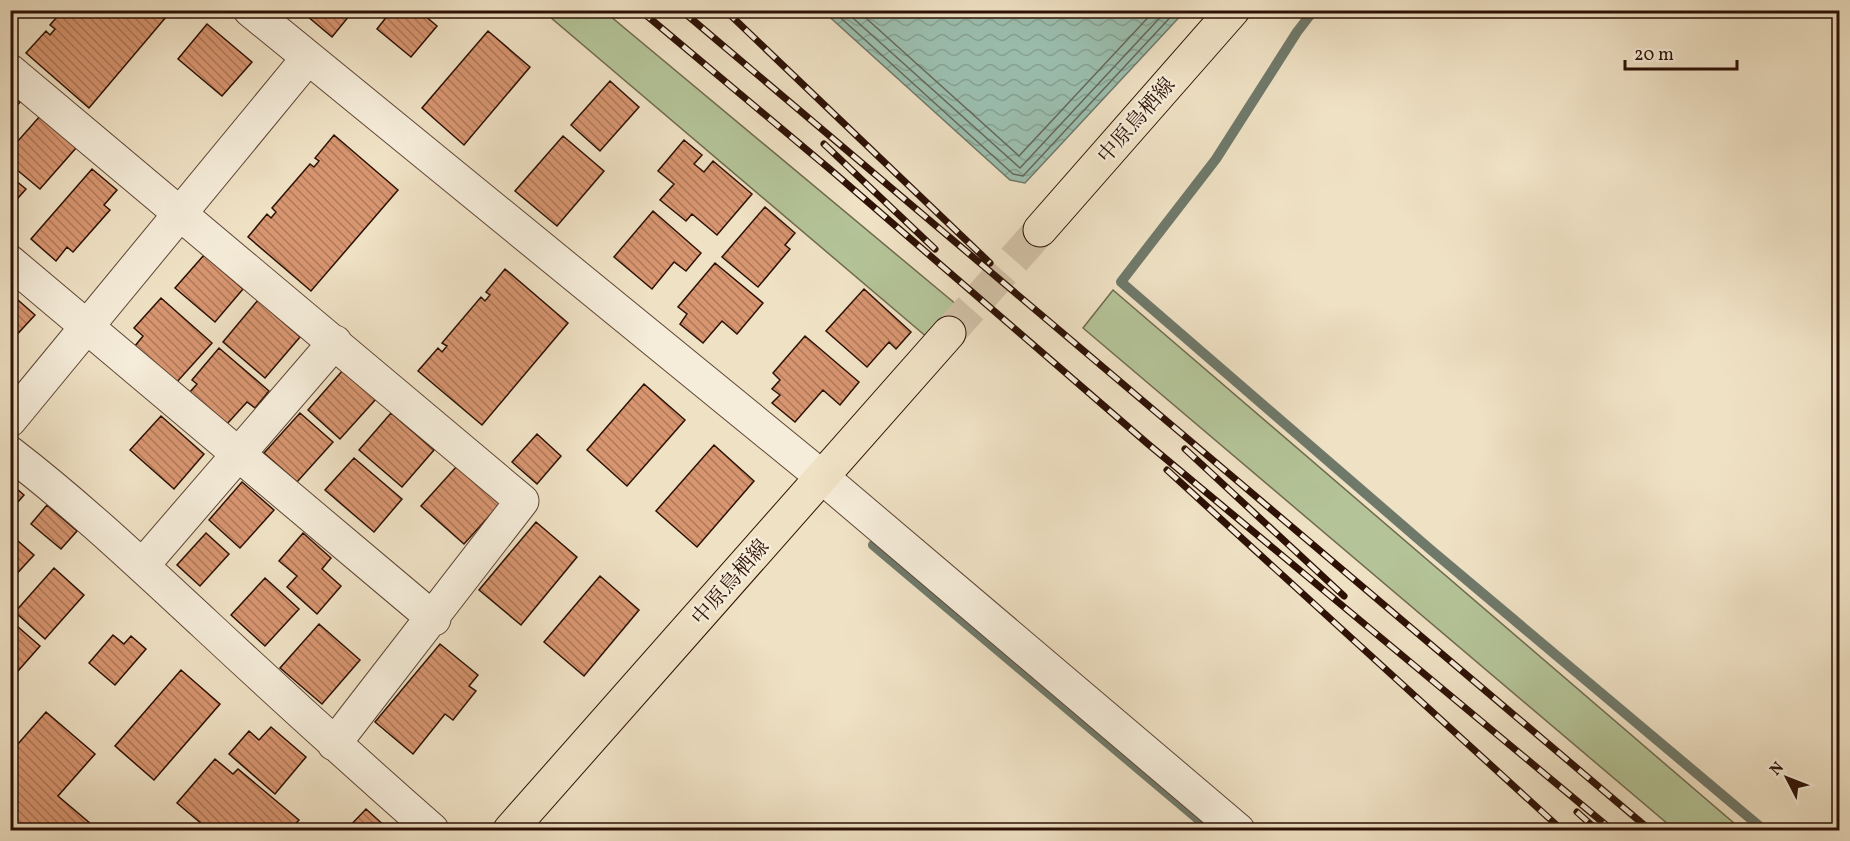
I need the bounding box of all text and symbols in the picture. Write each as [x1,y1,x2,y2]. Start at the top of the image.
scale bar [1625,33,1738,71]
text: 20 m [1634,43,1674,68]
street label: 中原鳥栖線 [1092,72,1183,170]
street label: 中原鳥栖線 [686,534,777,632]
north arrow [1757,748,1817,808]
text: N [1765,757,1790,781]

